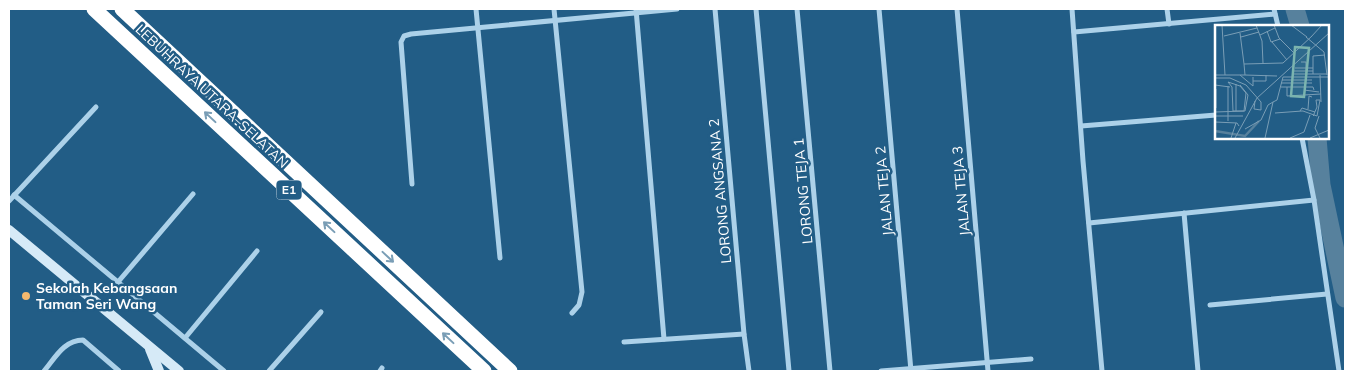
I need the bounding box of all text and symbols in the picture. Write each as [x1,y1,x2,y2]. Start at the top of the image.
street label: LEBUHRAYA UTARA–SELATAN [132,20,292,172]
inset map [1215,25,1329,139]
one-way arrow [204,111,217,123]
street label: LORONG ANGSANA 2 [705,118,735,264]
street label: LORONG TEJA 1 [789,137,817,245]
street label: JALAN TEJA 2 [871,145,897,237]
street label: JALAN TEJA 3 [948,145,974,237]
road number: E1 [276,180,302,200]
one-way arrow [323,221,336,233]
one-way arrow [382,251,394,263]
place label: Sekolah Kebangsaan Taman Seri Wang [36,279,177,313]
marker: Sekolah Kebangsaan Taman Seri Wang [20,290,32,302]
one-way arrow [442,332,455,344]

